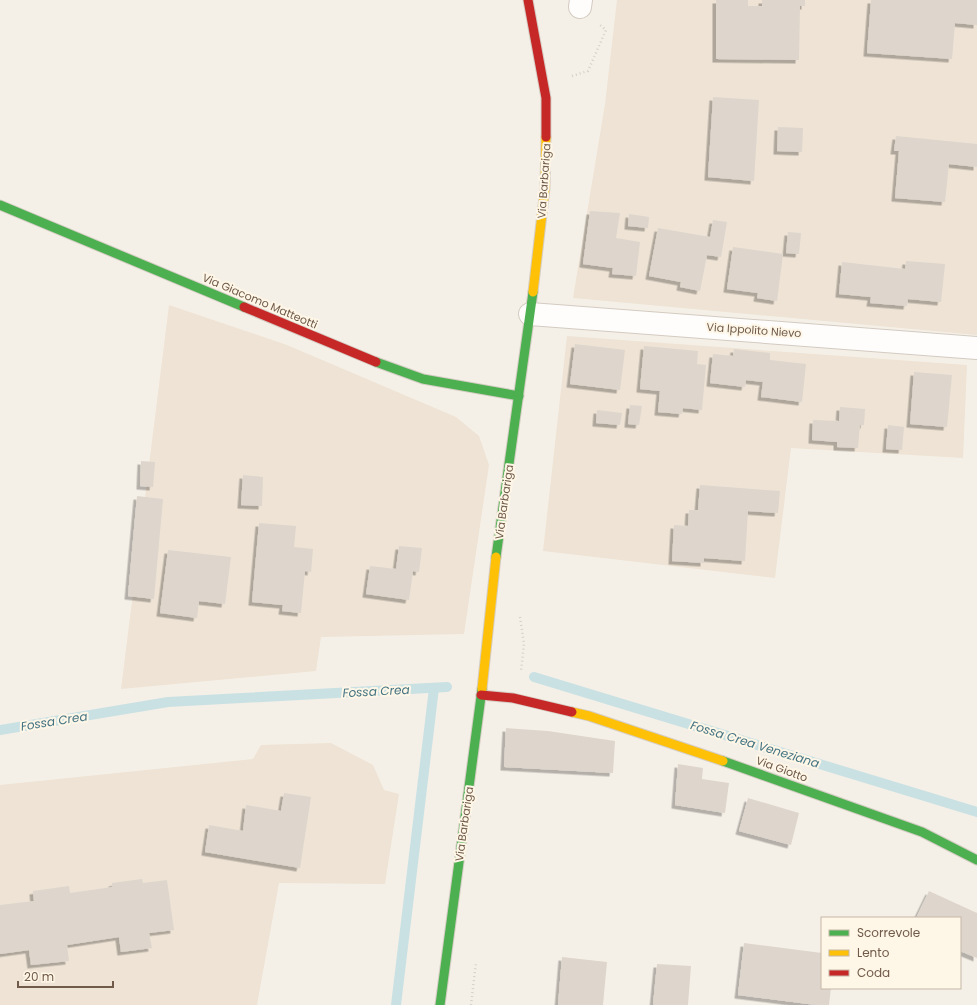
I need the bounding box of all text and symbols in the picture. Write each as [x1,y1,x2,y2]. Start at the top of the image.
street label: Via Barbariga [533,143,555,219]
street label: Via Giacomo Matteotti [200,269,320,333]
street label: Via Ippolito Nievo [706,319,802,341]
street label: Via Barbariga [491,464,517,540]
water label: Fossa Crea [342,681,410,701]
water label: Fossa Crea [19,707,89,735]
water label: Fossa Crea Veneziana [689,716,821,772]
street label: Via Giotto [754,752,810,786]
street label: Via Barbariga [451,786,477,862]
legend [821,917,961,989]
text: Scorrevole [857,924,920,941]
text: Lento [857,944,890,961]
scale bar [18,963,113,989]
text: Coda [857,964,890,981]
text: 20 m [24,968,54,985]

